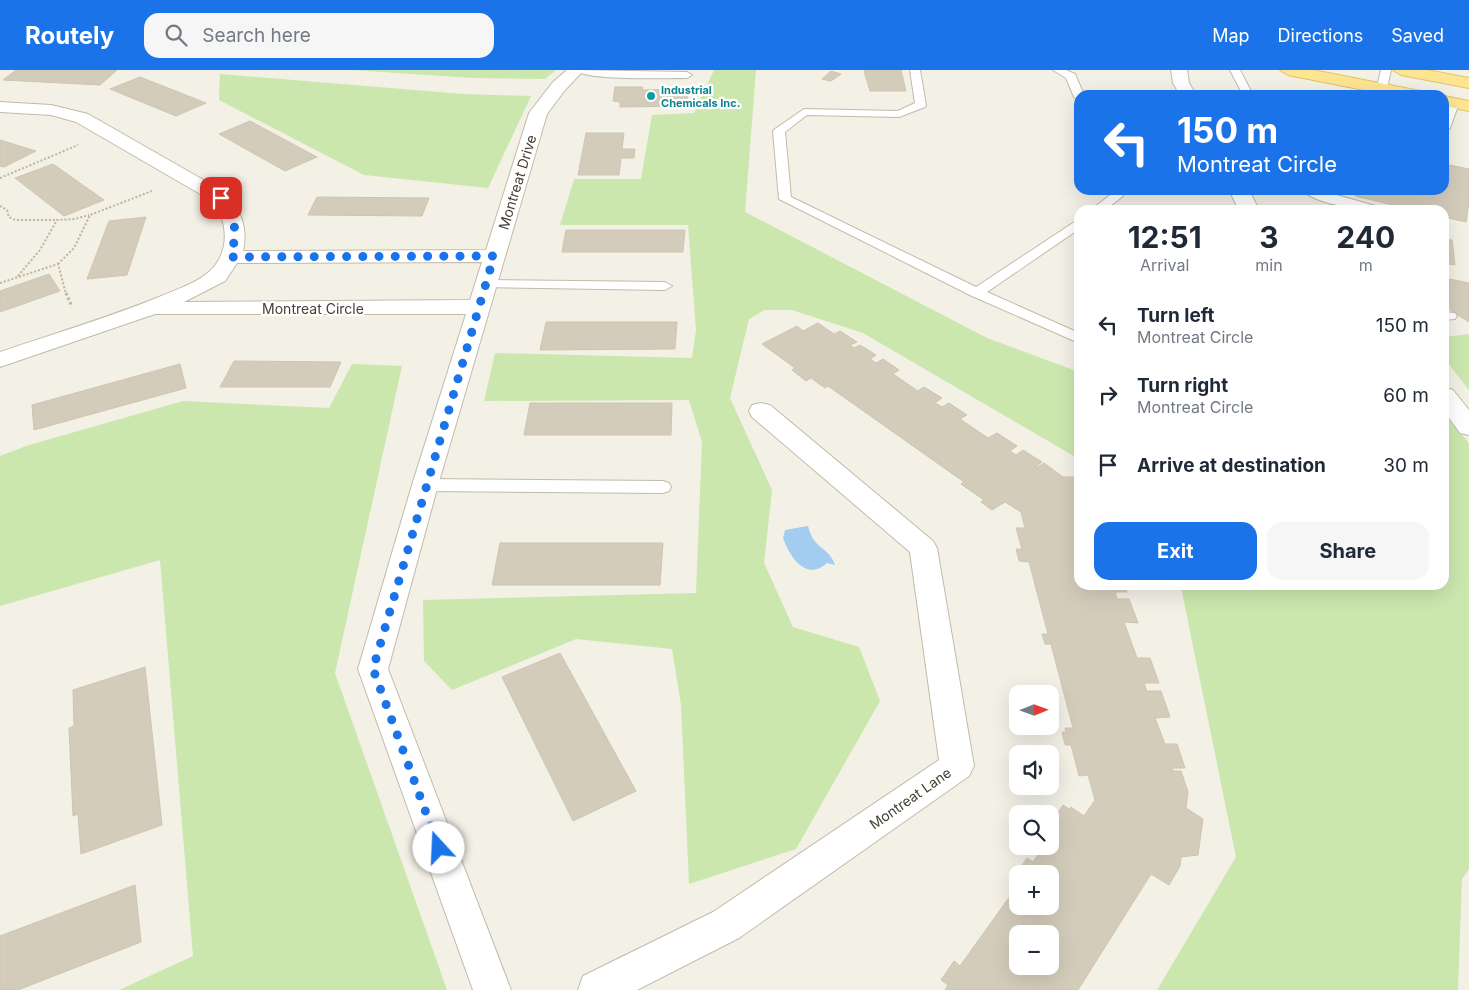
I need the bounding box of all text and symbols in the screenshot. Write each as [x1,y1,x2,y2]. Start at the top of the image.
search box [144,13,494,58]
text: Routely [25,21,114,50]
icon: search [162,21,190,49]
text: Search here [202,24,311,47]
text: Map [1212,25,1250,46]
text: Directions [1278,25,1363,46]
text: Saved [1391,25,1444,46]
place label: Industrial Chemicals Inc. [661,83,740,110]
marker: Industrial Chemicals Inc. [645,90,657,102]
text: 150 m [1177,109,1278,151]
icon: left [1094,110,1159,175]
street label: Montreat Drive [494,132,540,232]
text: Montreat Circle [1177,151,1337,177]
pin [200,177,242,219]
icon: arrive [207,184,235,212]
text: 12:51 [1128,219,1202,255]
text: 3 [1259,219,1279,255]
text: 240 [1336,219,1395,255]
text: Arrival [1140,255,1189,275]
text: min [1255,255,1283,275]
text: m [1359,255,1373,275]
street label: Montreat Circle [262,300,364,317]
text: Turn left [1137,304,1215,327]
icon: left [1094,311,1122,339]
text: 150 m [1376,314,1429,337]
text: Montreat Circle [1137,327,1253,347]
text: Turn right [1137,374,1228,397]
icon: right [1094,381,1122,409]
text: 60 m [1383,384,1429,407]
text: Montreat Circle [1137,397,1253,417]
icon: arrive [1094,451,1122,479]
text: Arrive at destination [1137,454,1326,477]
text: 30 m [1383,454,1429,477]
button: Exit [1094,522,1257,580]
button: Share [1267,522,1429,580]
north arrow [1009,685,1059,735]
map controls [1009,685,1059,975]
button: sound [1009,745,1059,795]
street label: Montreat Lane [866,764,954,832]
button: search [1009,805,1059,855]
position arrow [412,821,464,873]
button: + [1009,865,1059,915]
button: − [1009,925,1059,975]

